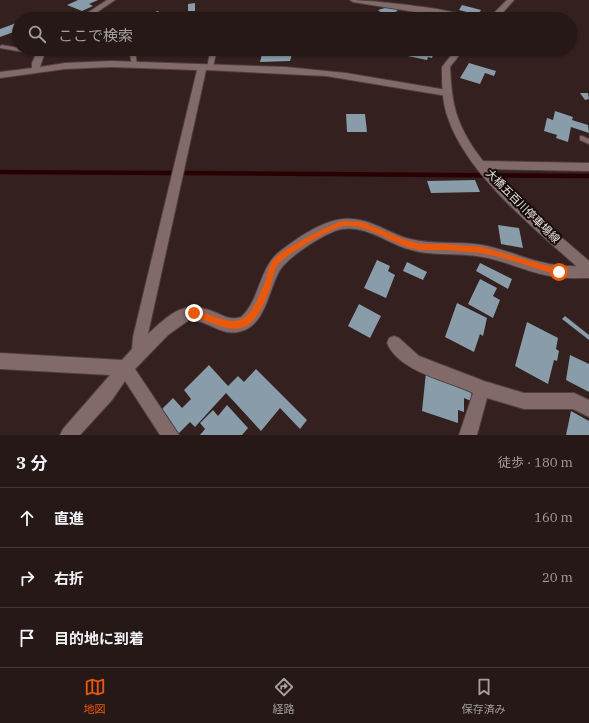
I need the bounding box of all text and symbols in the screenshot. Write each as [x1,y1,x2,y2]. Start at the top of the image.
search box [12,12,577,56]
icon: search [26,23,48,45]
text: ここで検索 [58,26,133,45]
street label: 大橋五百川停車場線 [483,166,563,246]
route start [550,263,568,281]
route end [185,304,203,322]
text: 3 分 [16,452,47,474]
text: 徒歩 · 180 m [498,454,573,471]
icon: ahead [16,507,38,529]
text: 直進 [54,509,84,528]
text: 160 m [534,509,573,526]
icon: right [16,567,38,589]
text: 右折 [54,569,84,588]
text: 20 m [542,569,573,586]
icon: arrive [16,627,38,649]
text: 目的地に到着 [54,629,144,648]
tab: 地図 [84,676,106,716]
tab: 経路 [273,676,295,716]
tab: 保存済み [462,676,506,716]

